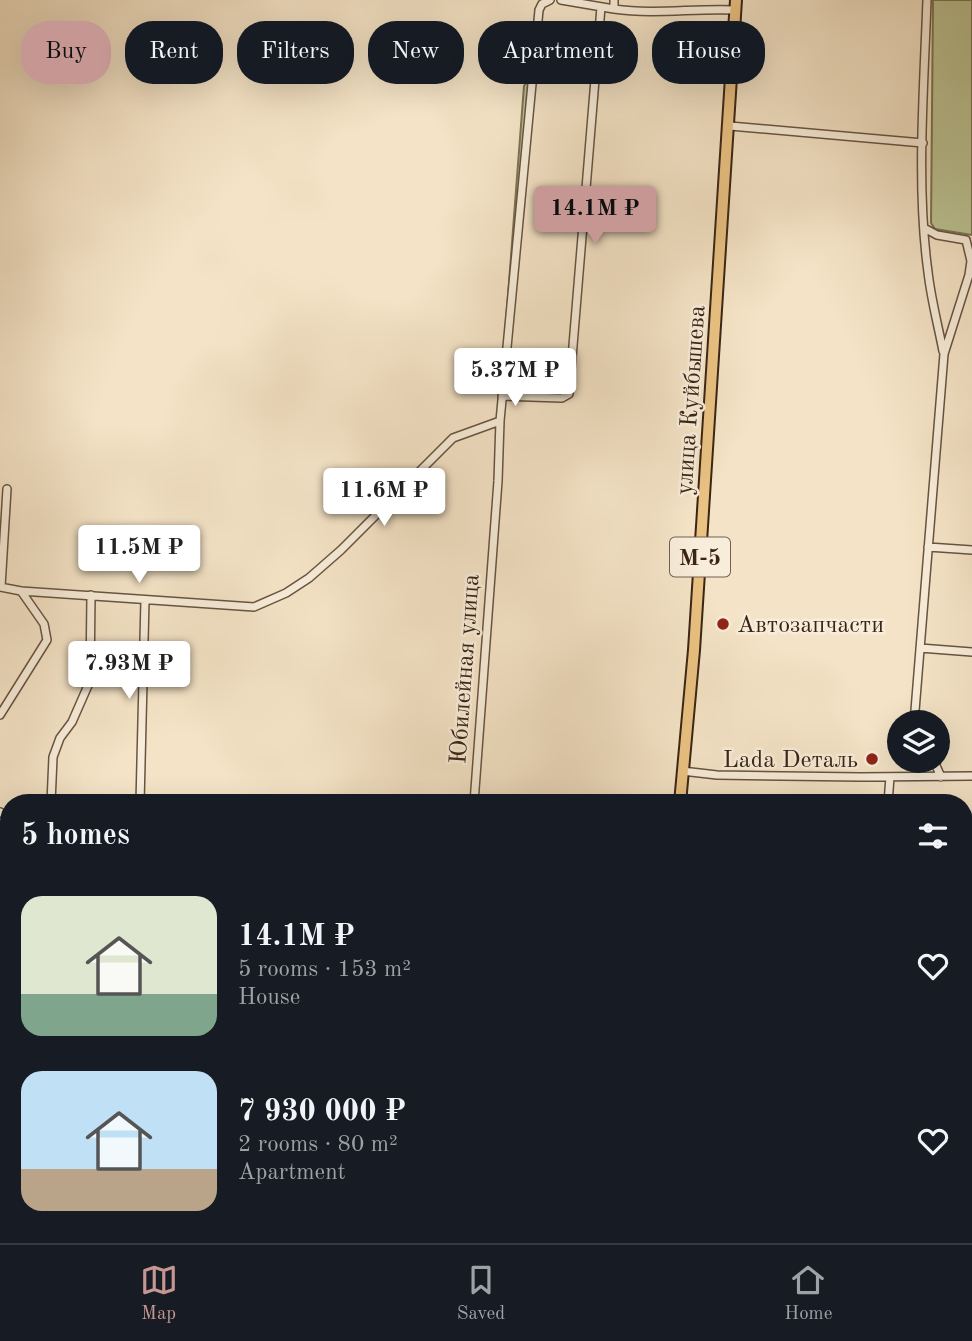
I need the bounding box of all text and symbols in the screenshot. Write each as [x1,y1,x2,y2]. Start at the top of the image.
chip: Buy [21,21,111,84]
chip: Rent [125,21,223,84]
chip: Filters [237,21,354,84]
chip: New [368,21,464,84]
chip: Apartment [478,21,638,84]
chip: House [652,21,765,84]
pin: 14.1M ₽ [530,187,660,246]
text: 14.1M ₽ [550,197,640,220]
street label: улица Куйбышева [673,304,711,496]
pin: 5.37M ₽ [450,348,580,408]
text: 5.37M ₽ [470,359,560,382]
pin: 11.6M ₽ [319,468,449,528]
text: 11.6M ₽ [339,479,429,502]
pin: 11.5M ₽ [74,526,204,585]
text: 11.5M ₽ [94,536,184,559]
road number: М-5 [670,538,730,576]
street label: Юбилейная улица [447,573,485,765]
place label: Автозапчасти [737,614,884,638]
marker: Автозапчасти [715,616,731,632]
pin: 7.93M ₽ [64,642,194,701]
text: 7.93M ₽ [84,652,174,675]
map controls [887,710,950,773]
button: layers [887,710,950,773]
place label: Lada Dеталь [723,749,858,773]
marker: Lada Dеталь [864,751,880,767]
icon: filters [914,817,952,855]
text: 5 homes [21,821,130,851]
text: 14.1M ₽ [238,922,355,952]
icon: home [77,924,161,1008]
icon: heart [914,947,952,985]
text: 5 rooms · 153 m² [238,958,411,981]
text: House [238,986,300,1009]
text: 7 930 000 ₽ [238,1097,406,1127]
icon: home [77,1099,161,1183]
icon: heart [914,1122,952,1160]
text: 2 rooms · 80 m² [238,1133,398,1156]
text: Apartment [238,1161,346,1184]
tab: Map [140,1261,178,1326]
tab: Saved [457,1261,505,1326]
tab: Home [784,1261,832,1326]

